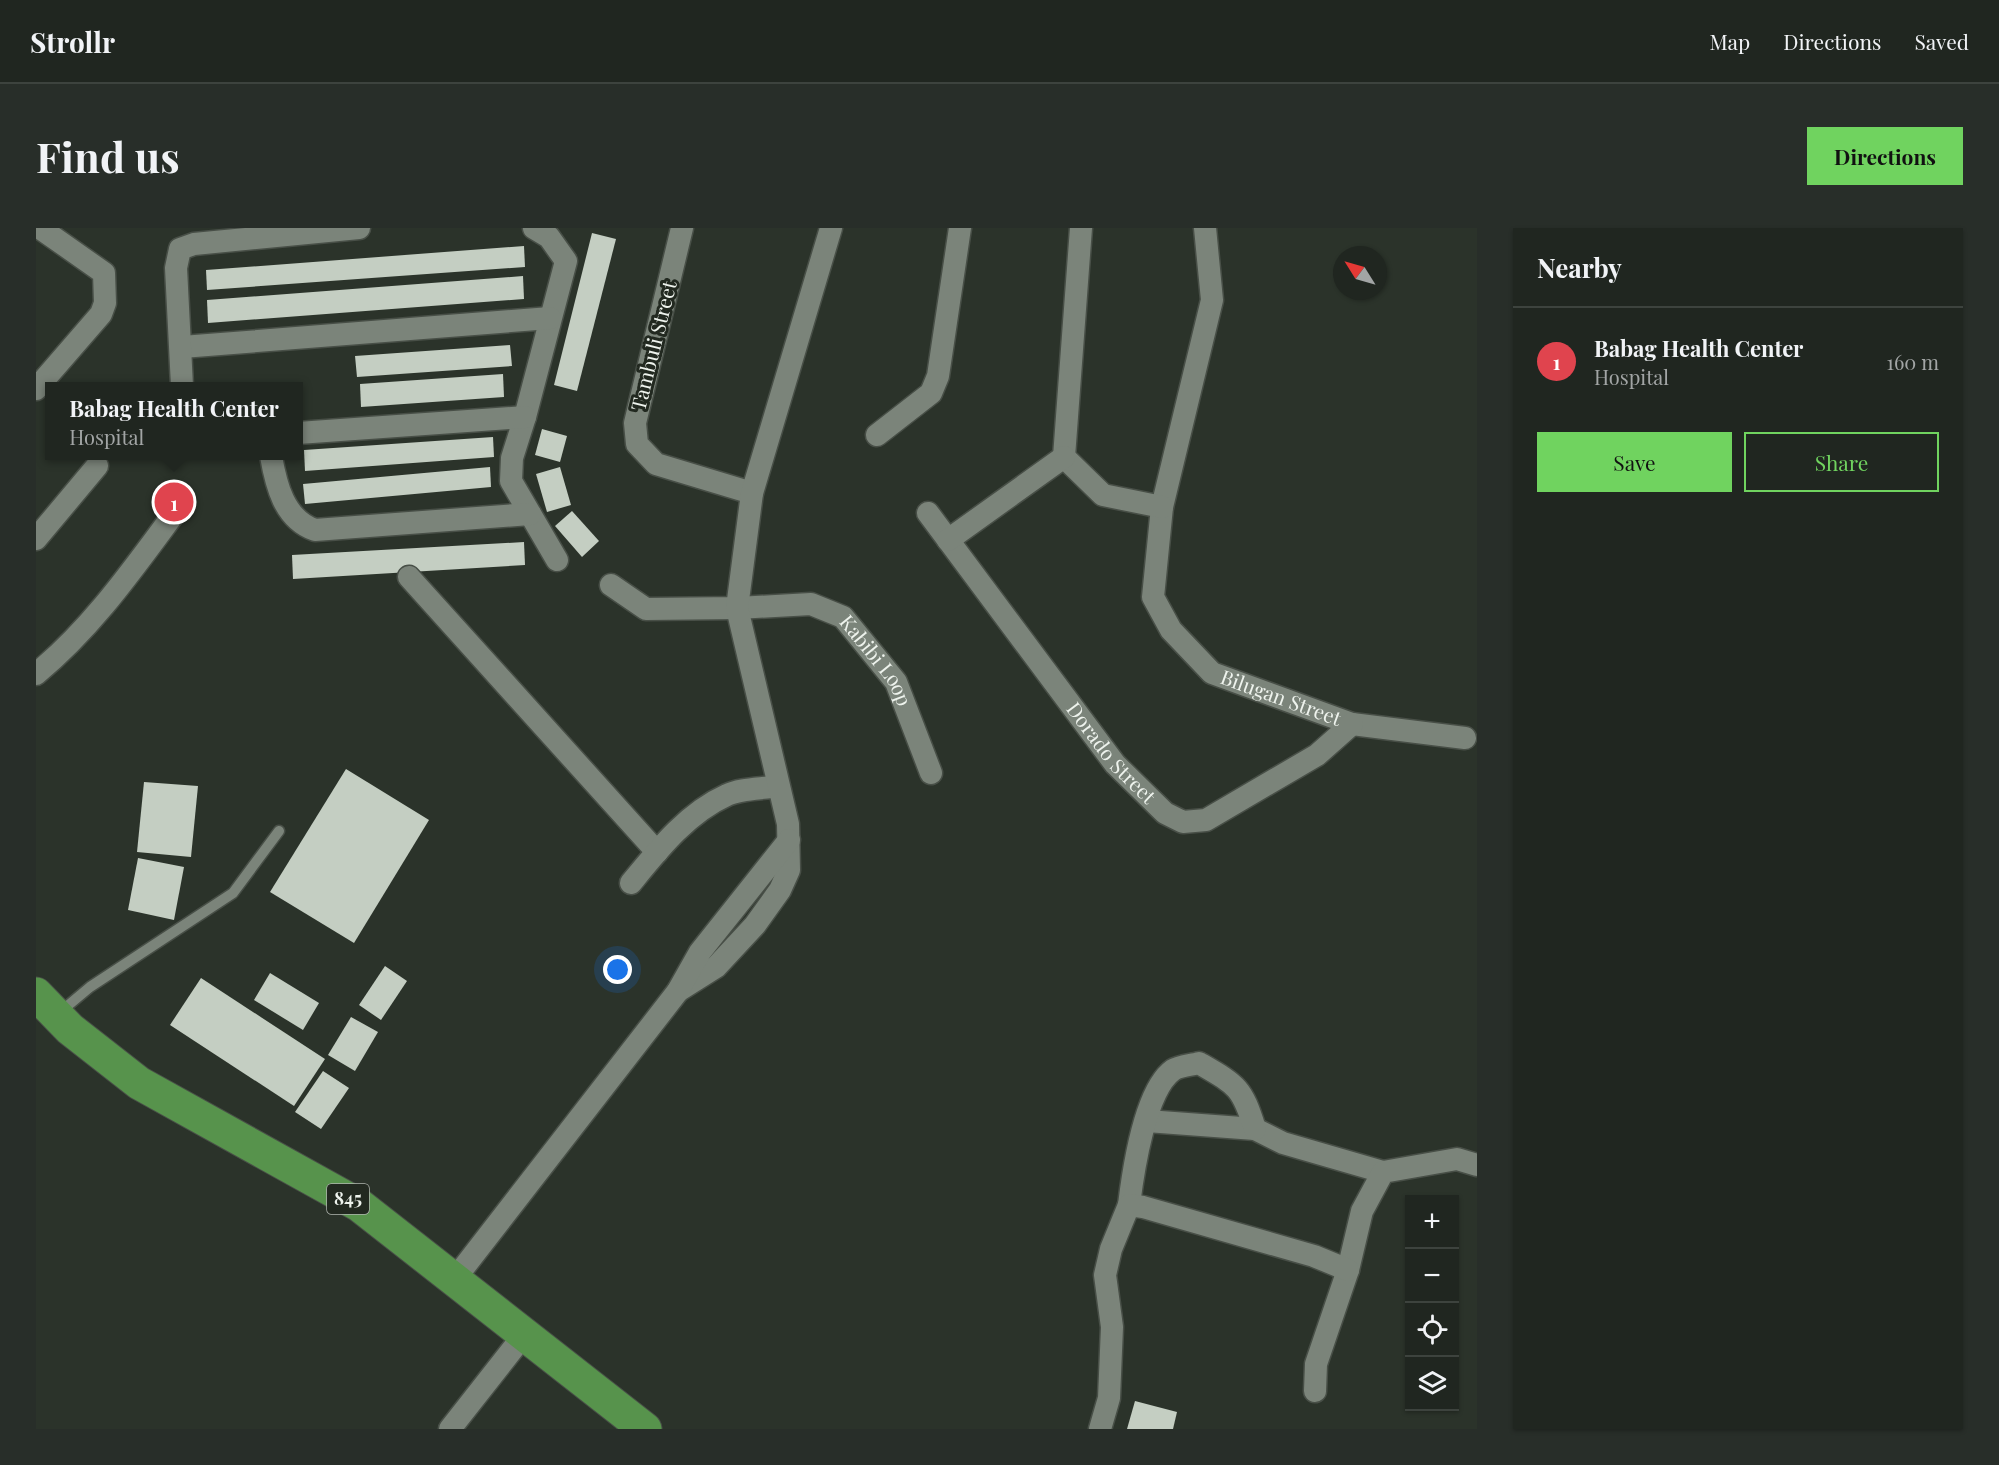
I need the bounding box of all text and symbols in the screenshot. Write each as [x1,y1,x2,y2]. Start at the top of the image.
text: Strollr [30,23,115,60]
text: Map [1709,27,1750,55]
text: Directions [1783,27,1881,55]
text: Saved [1914,27,1969,55]
button: Directions [1807,127,1963,185]
text: Find us [36,128,180,184]
north arrow [1333,246,1387,300]
text: Nearby [1537,250,1622,285]
street label: Tambuli Street [623,277,682,413]
text: Babag Health Center [1594,333,1803,363]
text: 1 [1553,348,1560,375]
text: 160 m [1887,348,1939,375]
text: Hospital [1594,363,1669,390]
popup [45,382,303,460]
text: Babag Health Center [69,393,279,423]
text: Hospital [69,423,144,450]
button: Save [1537,432,1732,492]
button: Share [1744,432,1939,492]
pin: 1 [154,480,194,524]
street label: Kabibi Loop [834,608,919,710]
street label: Bilugan Street [1217,662,1346,731]
street label: Dorado Street [1061,696,1163,809]
your location [603,955,632,984]
road number: 845 [327,1184,369,1214]
map controls [1405,1195,1459,1411]
button: + [1405,1195,1459,1249]
button: − [1405,1249,1459,1303]
button: locate [1405,1303,1459,1357]
button: layers [1405,1357,1459,1411]

